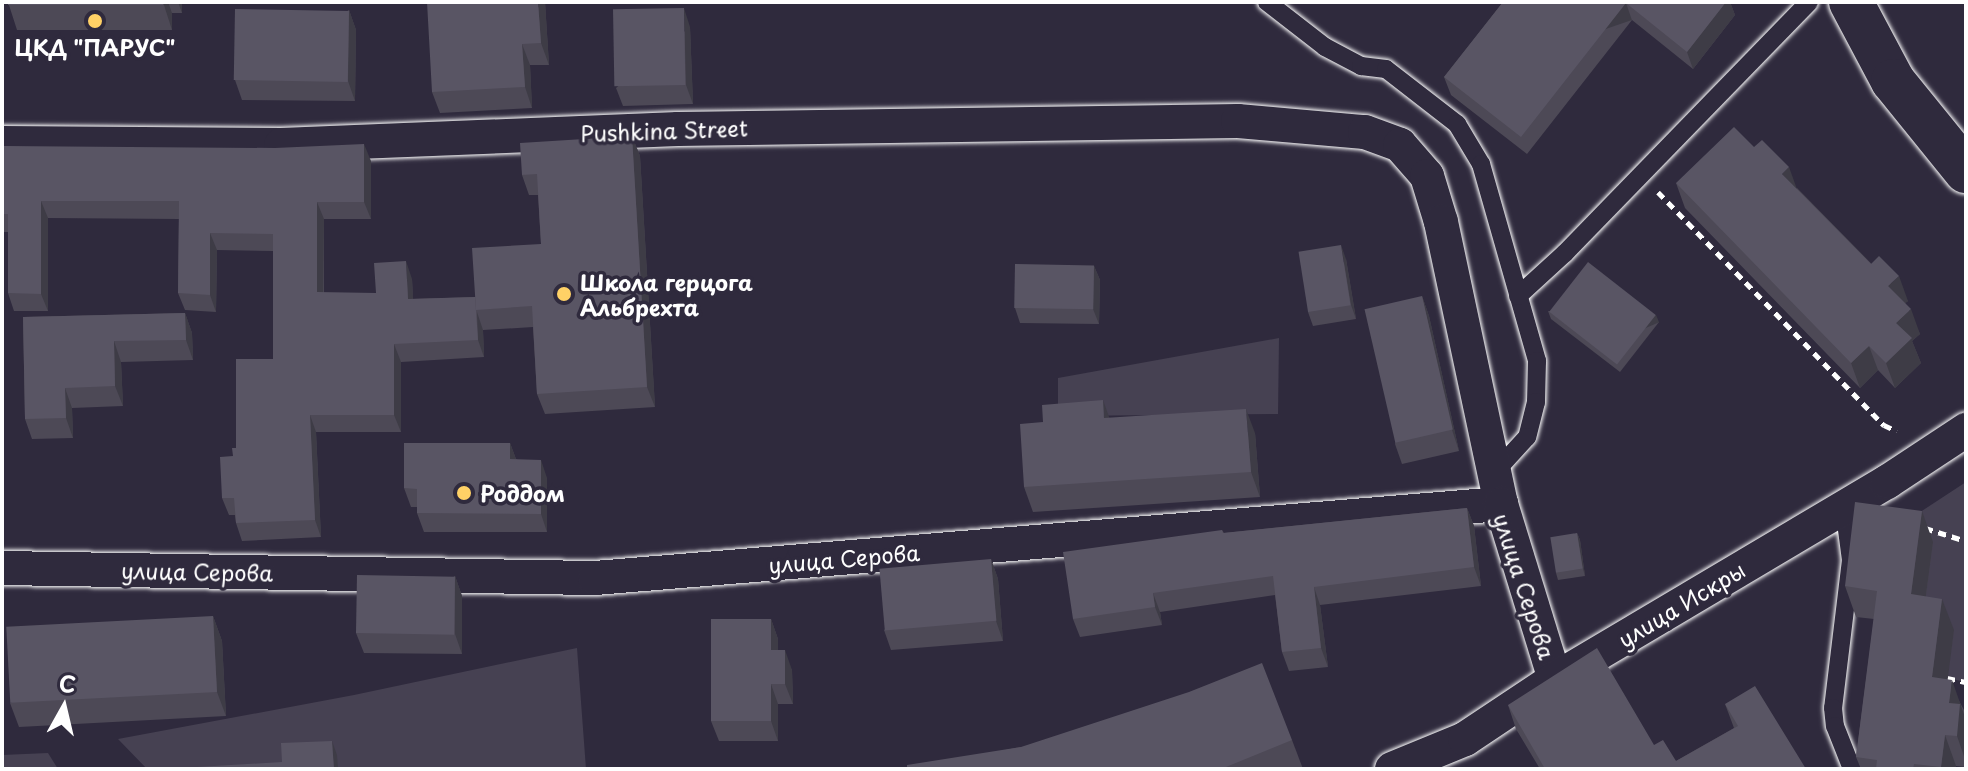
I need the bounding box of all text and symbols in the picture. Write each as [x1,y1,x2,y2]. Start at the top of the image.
marker: ЦКД "ПАРУС" [86,12,104,30]
place label: ЦКД "ПАРУС" [14,34,176,60]
street label: Pushkina Street [579,114,749,146]
place label: Школа герцога Альбрехта [580,268,753,320]
marker: Школа герцога Альбрехта [555,285,573,303]
place label: Роддом [480,480,565,506]
marker: Роддом [455,484,473,502]
street label: улица Серова [1489,509,1561,663]
street label: улица Серова [767,538,921,578]
street label: улица Искры [1612,555,1750,653]
street label: улица Серова [120,556,274,586]
text: С [57,665,78,700]
north arrow [24,667,104,747]

